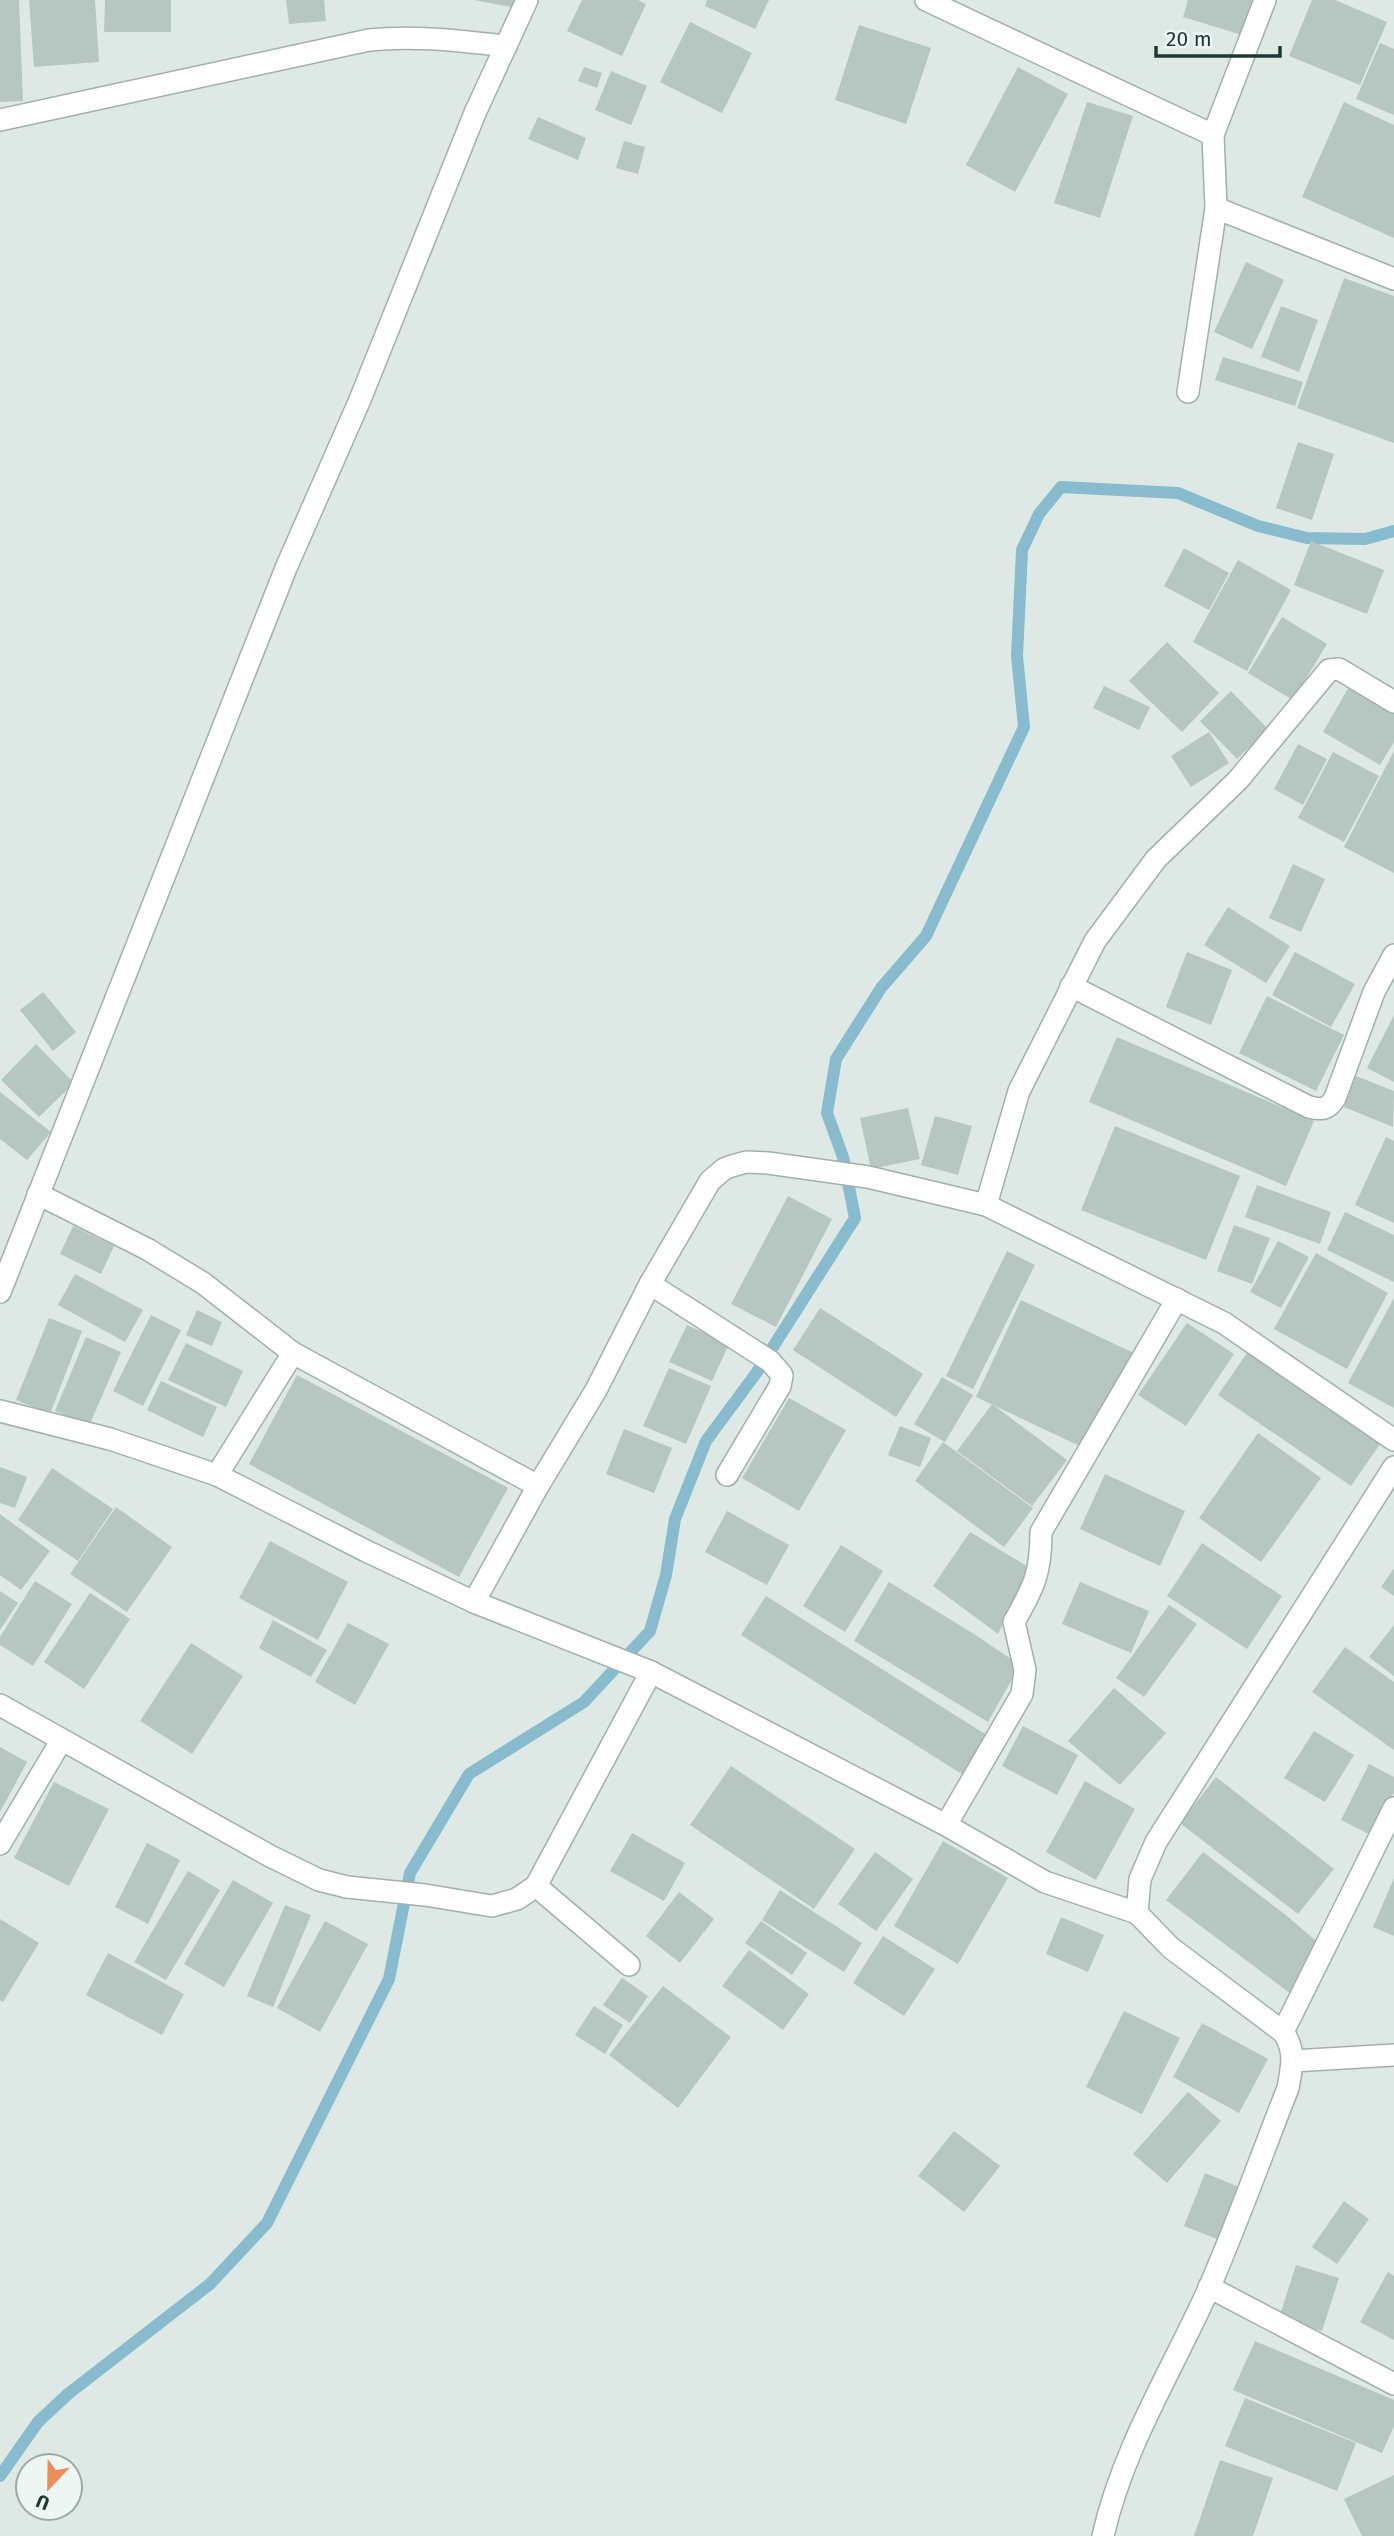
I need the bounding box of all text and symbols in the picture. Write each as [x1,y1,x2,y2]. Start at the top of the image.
scale bar [1156,14,1280,58]
text: 20 m [1166,26,1212,52]
north arrow [14,2452,84,2522]
text: U [33,2489,53,2515]

